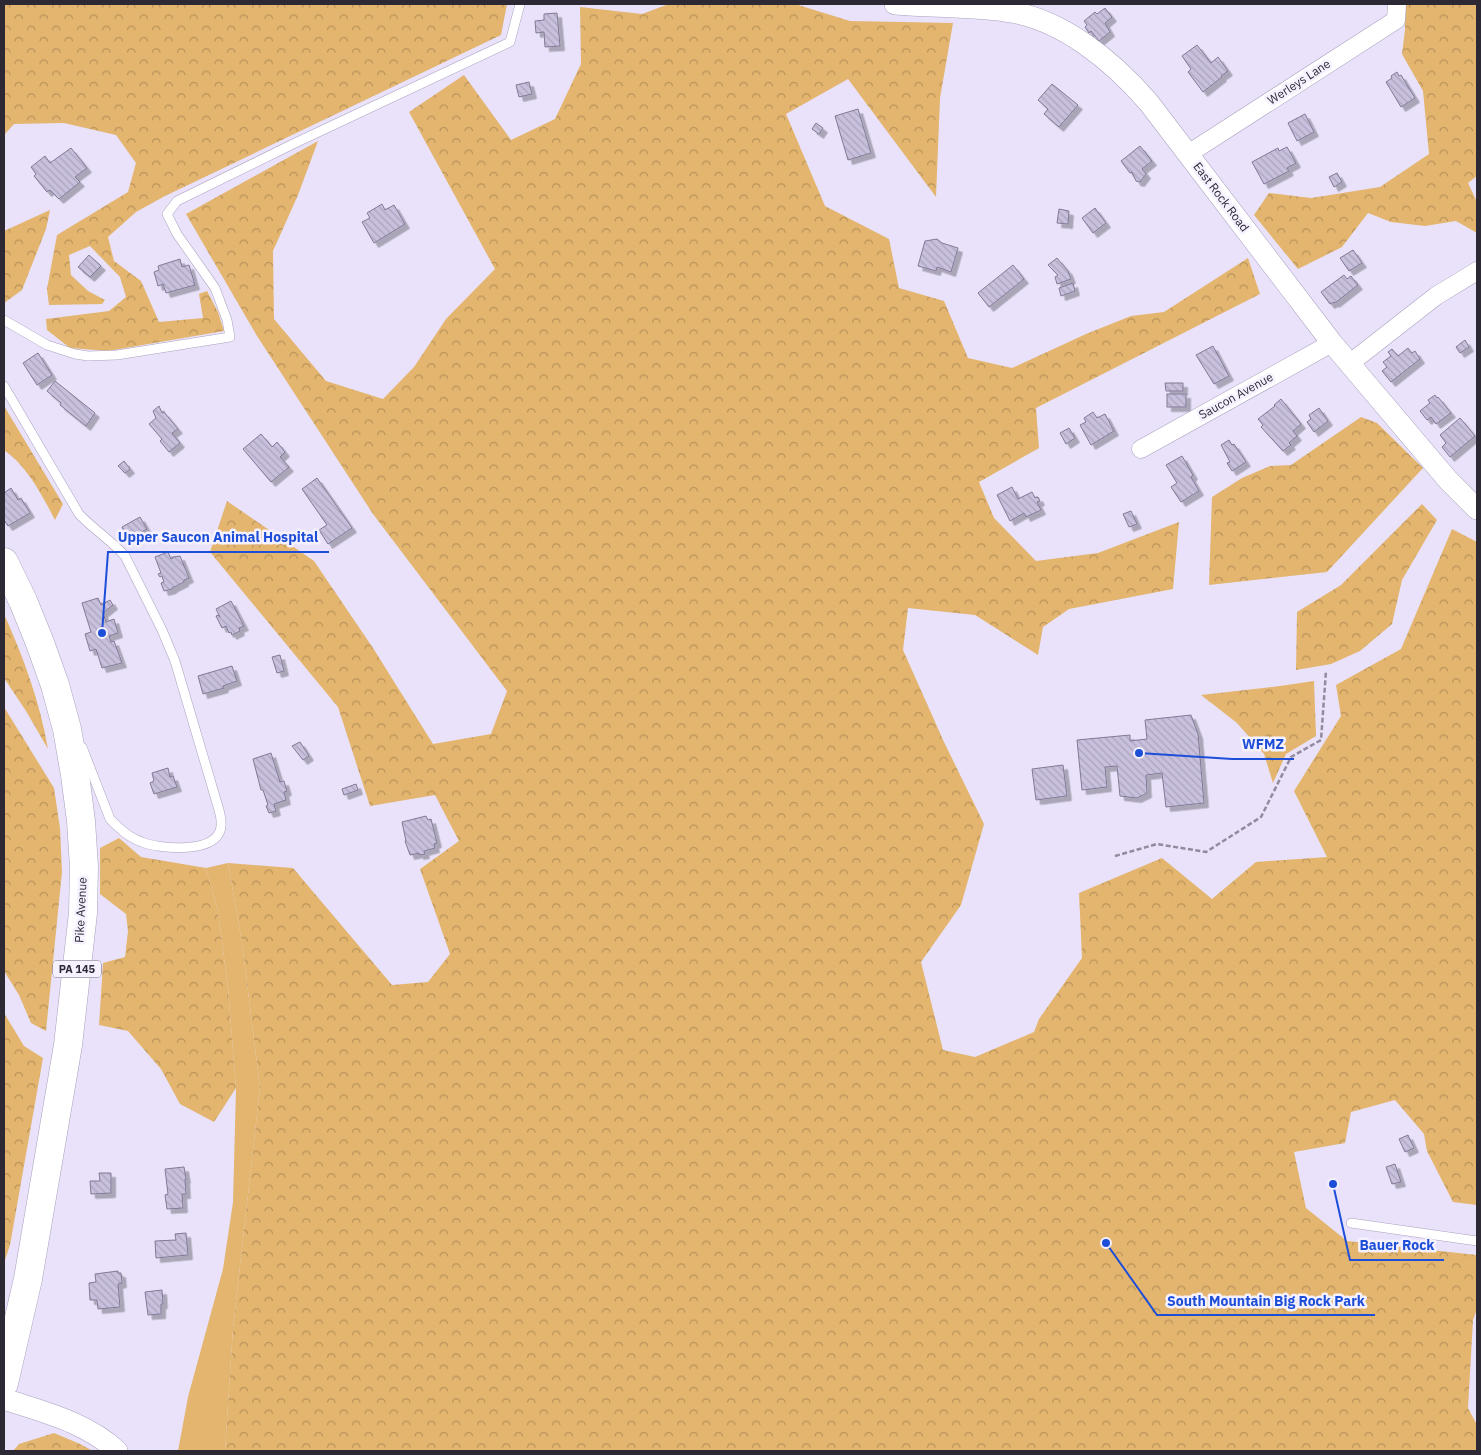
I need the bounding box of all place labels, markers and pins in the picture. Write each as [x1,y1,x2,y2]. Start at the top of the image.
callout: Upper Saucon Animal Hospital [108,523,329,552]
callout: WFMZ [1232,730,1294,759]
callout: Bauer Rock [1350,1231,1444,1260]
callout: South Mountain Big Rock Park [1157,1286,1375,1315]

